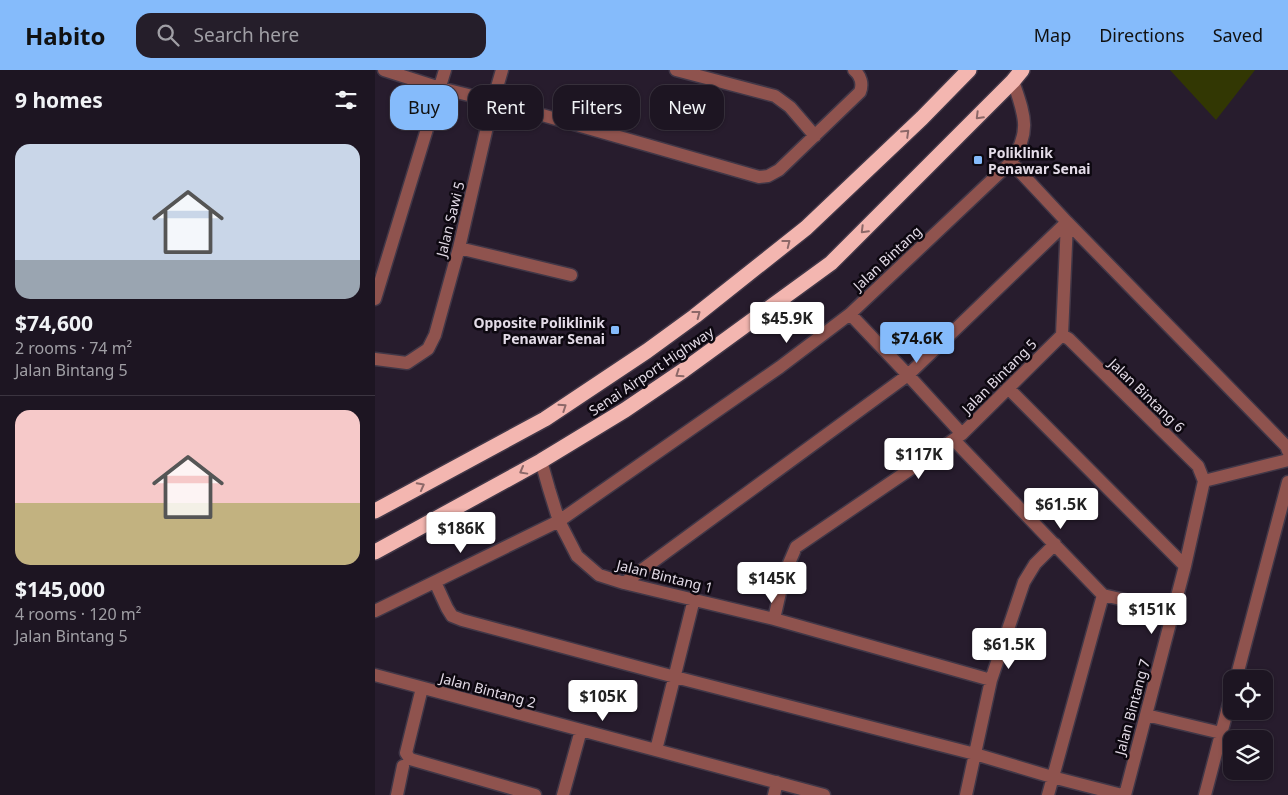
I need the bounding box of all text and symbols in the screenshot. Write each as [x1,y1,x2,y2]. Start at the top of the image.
search box [136,13,486,58]
text: Habito [25,19,106,52]
icon: search [154,21,182,49]
text: Search here [194,22,299,48]
text: Map [1034,23,1071,47]
text: Directions [1099,23,1185,47]
text: Saved [1213,23,1263,47]
chip: Buy [390,85,458,130]
chip: Rent [468,85,543,130]
chip: Filters [553,85,640,130]
chip: New [650,85,724,130]
text: 9 homes [15,86,103,114]
icon: filters [332,86,360,114]
one-way arrow [975,110,984,119]
one-way arrow [901,130,910,139]
place label: Poliklinik Penawar Senai [988,143,1091,178]
marker: Poliklinik Penawar Senai [972,154,984,166]
icon: home [143,177,233,267]
street label: Jalan Sawi 5 [431,179,469,261]
street label: Jalan Bintang [847,221,925,296]
one-way arrow [860,225,869,234]
one-way arrow [781,241,790,249]
pin: $45.9K [746,302,828,344]
text: $45.9K [761,307,813,329]
text: $74,600 [15,309,93,337]
one-way arrow [691,312,700,320]
place label: Opposite Poliklinik Penawar Senai [473,313,605,348]
street label: Senai Airport Highway [585,322,718,420]
pin: $74.6K [876,322,958,364]
marker: Opposite Poliklinik Penawar Senai [609,324,621,336]
text: $74.6K [891,327,943,349]
street label: Jalan Bintang 5 [956,334,1041,419]
text: 2 rooms · 74 m² [15,337,132,359]
street label: Jalan Bintang 6 [1103,353,1189,436]
text: Jalan Bintang 5 [15,359,128,381]
one-way arrow [675,368,684,377]
one-way arrow [557,404,567,413]
pin: $117K [884,438,954,480]
icon: home [143,442,233,532]
text: $117K [895,443,943,465]
one-way arrow [519,465,528,475]
one-way arrow [416,482,425,492]
pin: $61.5K [1020,488,1102,530]
text: $61.5K [1035,493,1087,515]
pin: $186K [426,512,496,554]
text: $186K [437,517,485,539]
street label: Jalan Bintang 1 [613,554,715,597]
pin: $145K [737,562,807,604]
text: $145K [748,567,796,589]
text: $145,000 [15,575,105,603]
pin: $151K [1117,592,1187,635]
text: $151K [1128,598,1176,620]
text: 4 rooms · 120 m² [15,603,141,625]
text: Jalan Bintang 5 [15,625,128,647]
pin: $61.5K [968,628,1050,670]
text: $61.5K [983,633,1035,655]
street label: Jalan Bintang 7 [1110,657,1154,759]
street label: Jalan Bintang 2 [436,668,538,712]
map controls [1223,670,1273,780]
button: locate [1223,670,1273,720]
pin: $105K [568,680,638,722]
text: $105K [579,685,627,707]
button: layers [1223,730,1273,780]

